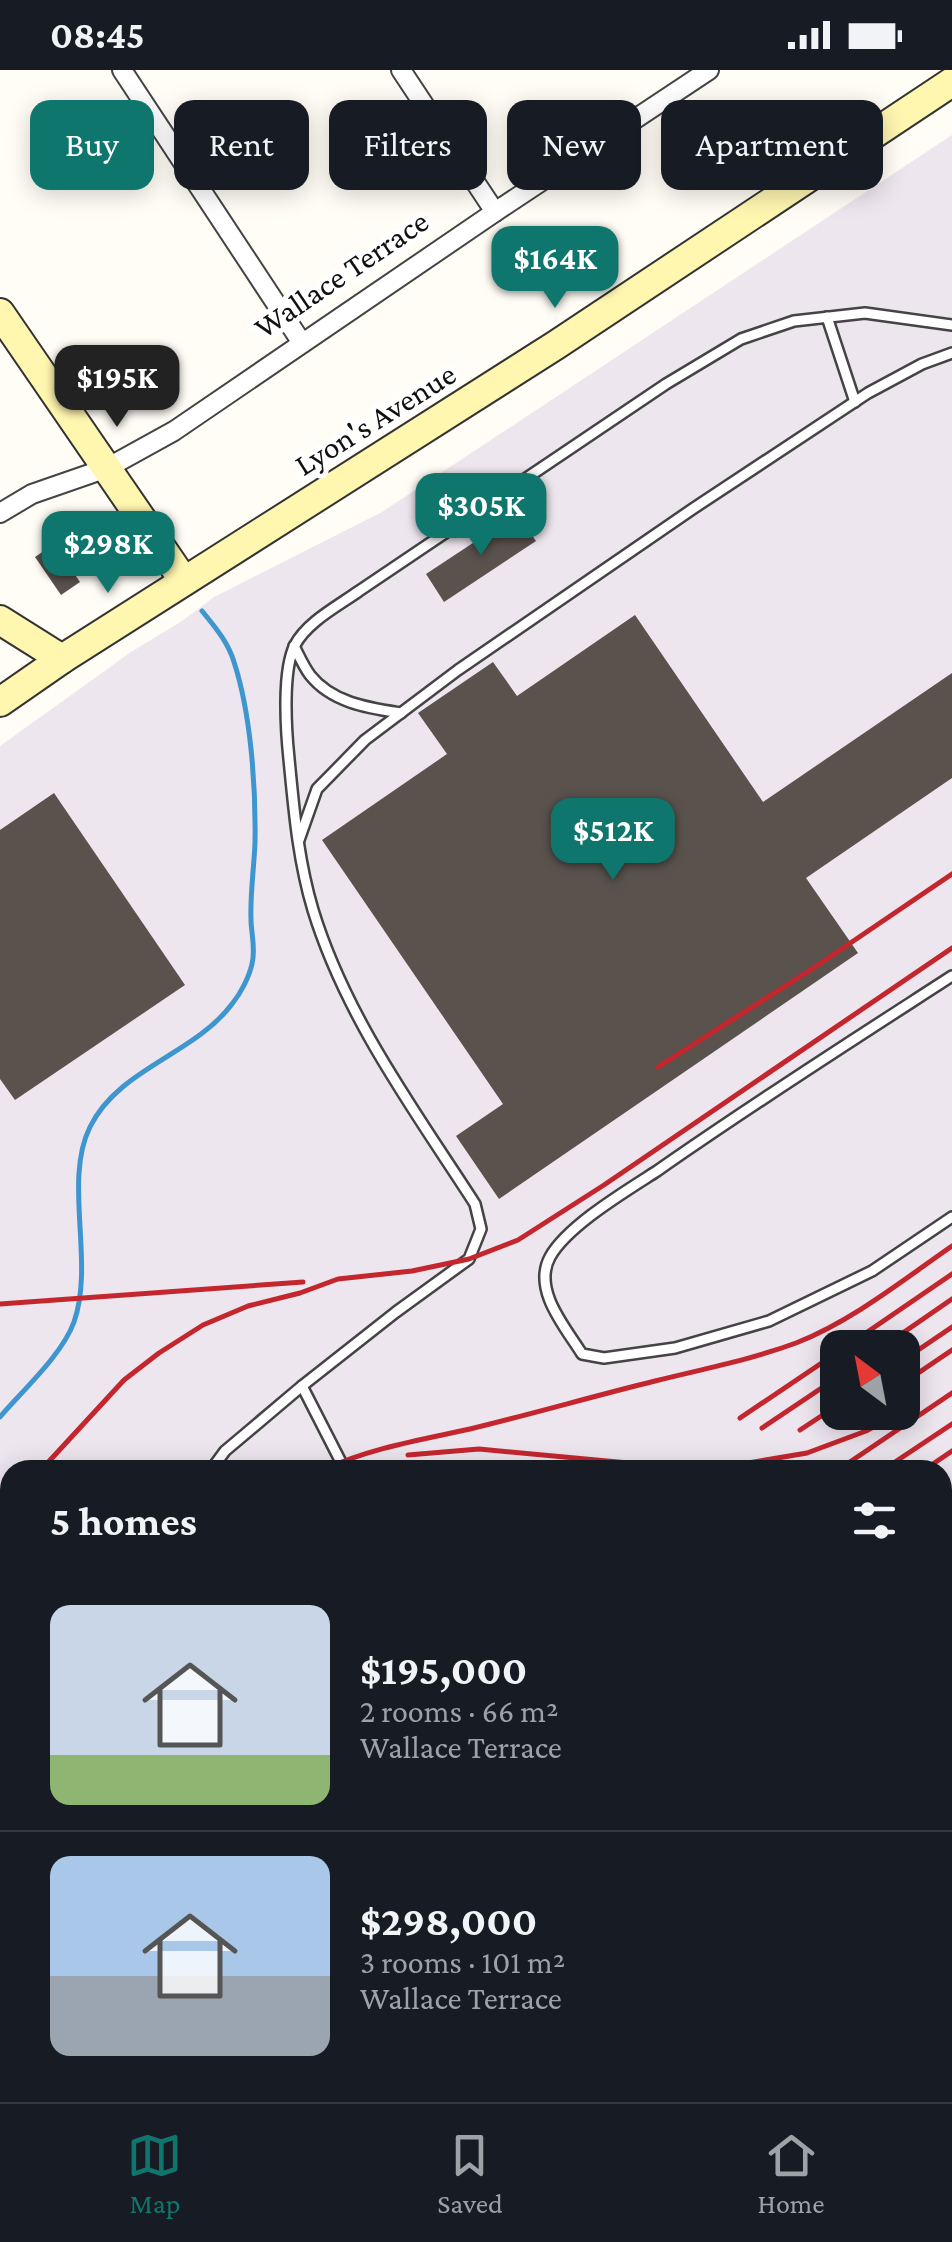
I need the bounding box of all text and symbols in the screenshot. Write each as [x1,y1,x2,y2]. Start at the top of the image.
text: 08:45 [50,14,145,56]
chip: Buy [30,100,154,190]
chip: Rent [174,100,309,190]
chip: Filters [329,100,487,190]
chip: New [507,100,641,190]
chip: Apartment [661,100,883,190]
street label: Wallace Terrace [247,203,435,345]
pin: $164K [485,226,625,311]
text: $164K [513,240,597,276]
pin: $195K [47,345,187,430]
street label: Lyon's Avenue [288,355,462,483]
text: $195K [76,359,158,395]
pin: $305K [411,473,551,558]
text: $305K [437,487,525,523]
pin: $298K [38,511,178,596]
text: $298K [64,525,152,561]
pin: $512K [543,798,683,883]
text: $512K [573,812,653,848]
north arrow [820,1330,920,1430]
map controls [820,1330,920,1430]
icon: filters [847,1493,902,1548]
text: 5 homes [50,1497,197,1544]
icon: home [130,1645,250,1765]
text: $195,000 [360,1646,527,1693]
text: 2 rooms · 66 m² [360,1693,558,1729]
text: Wallace Terrace [360,1729,562,1765]
icon: home [130,1896,250,2016]
text: $298,000 [360,1897,537,1944]
text: 3 rooms · 101 m² [360,1944,565,1980]
text: Wallace Terrace [360,1980,562,2016]
tab: Map [127,2128,182,2219]
tab: Saved [437,2128,503,2219]
tab: Home [758,2128,825,2219]

